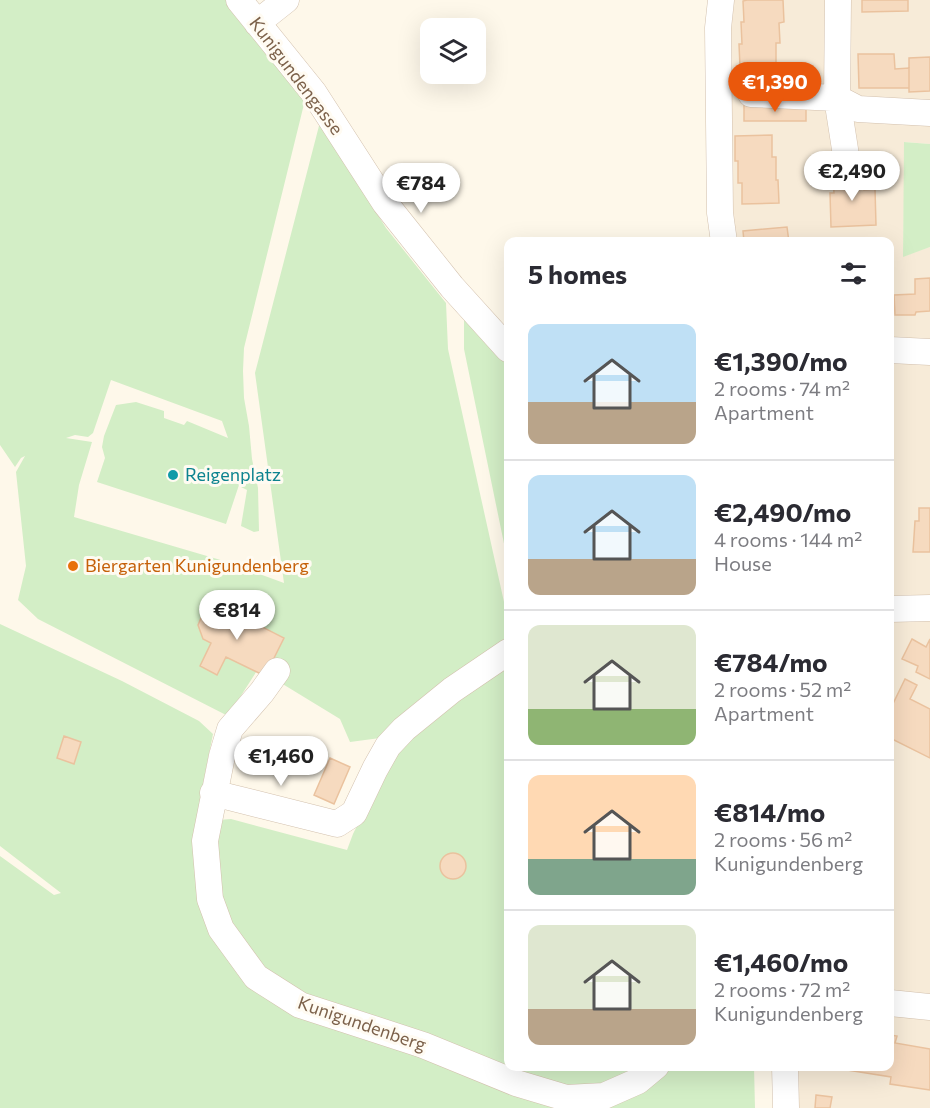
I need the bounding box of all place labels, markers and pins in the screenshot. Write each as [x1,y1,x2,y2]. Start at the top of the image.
pin: €1,390 [726,62,824,113]
pin: €2,490 [803,151,901,202]
pin: €784 [385,163,457,214]
place label: Reigenplatz [185,463,281,485]
marker: Reigenplatz [166,468,180,482]
place label: Biergarten Kunigundenberg [85,554,309,576]
marker: Biergarten Kunigundenberg [66,559,80,573]
pin: €814 [201,590,273,641]
pin: €1,460 [232,736,330,787]

